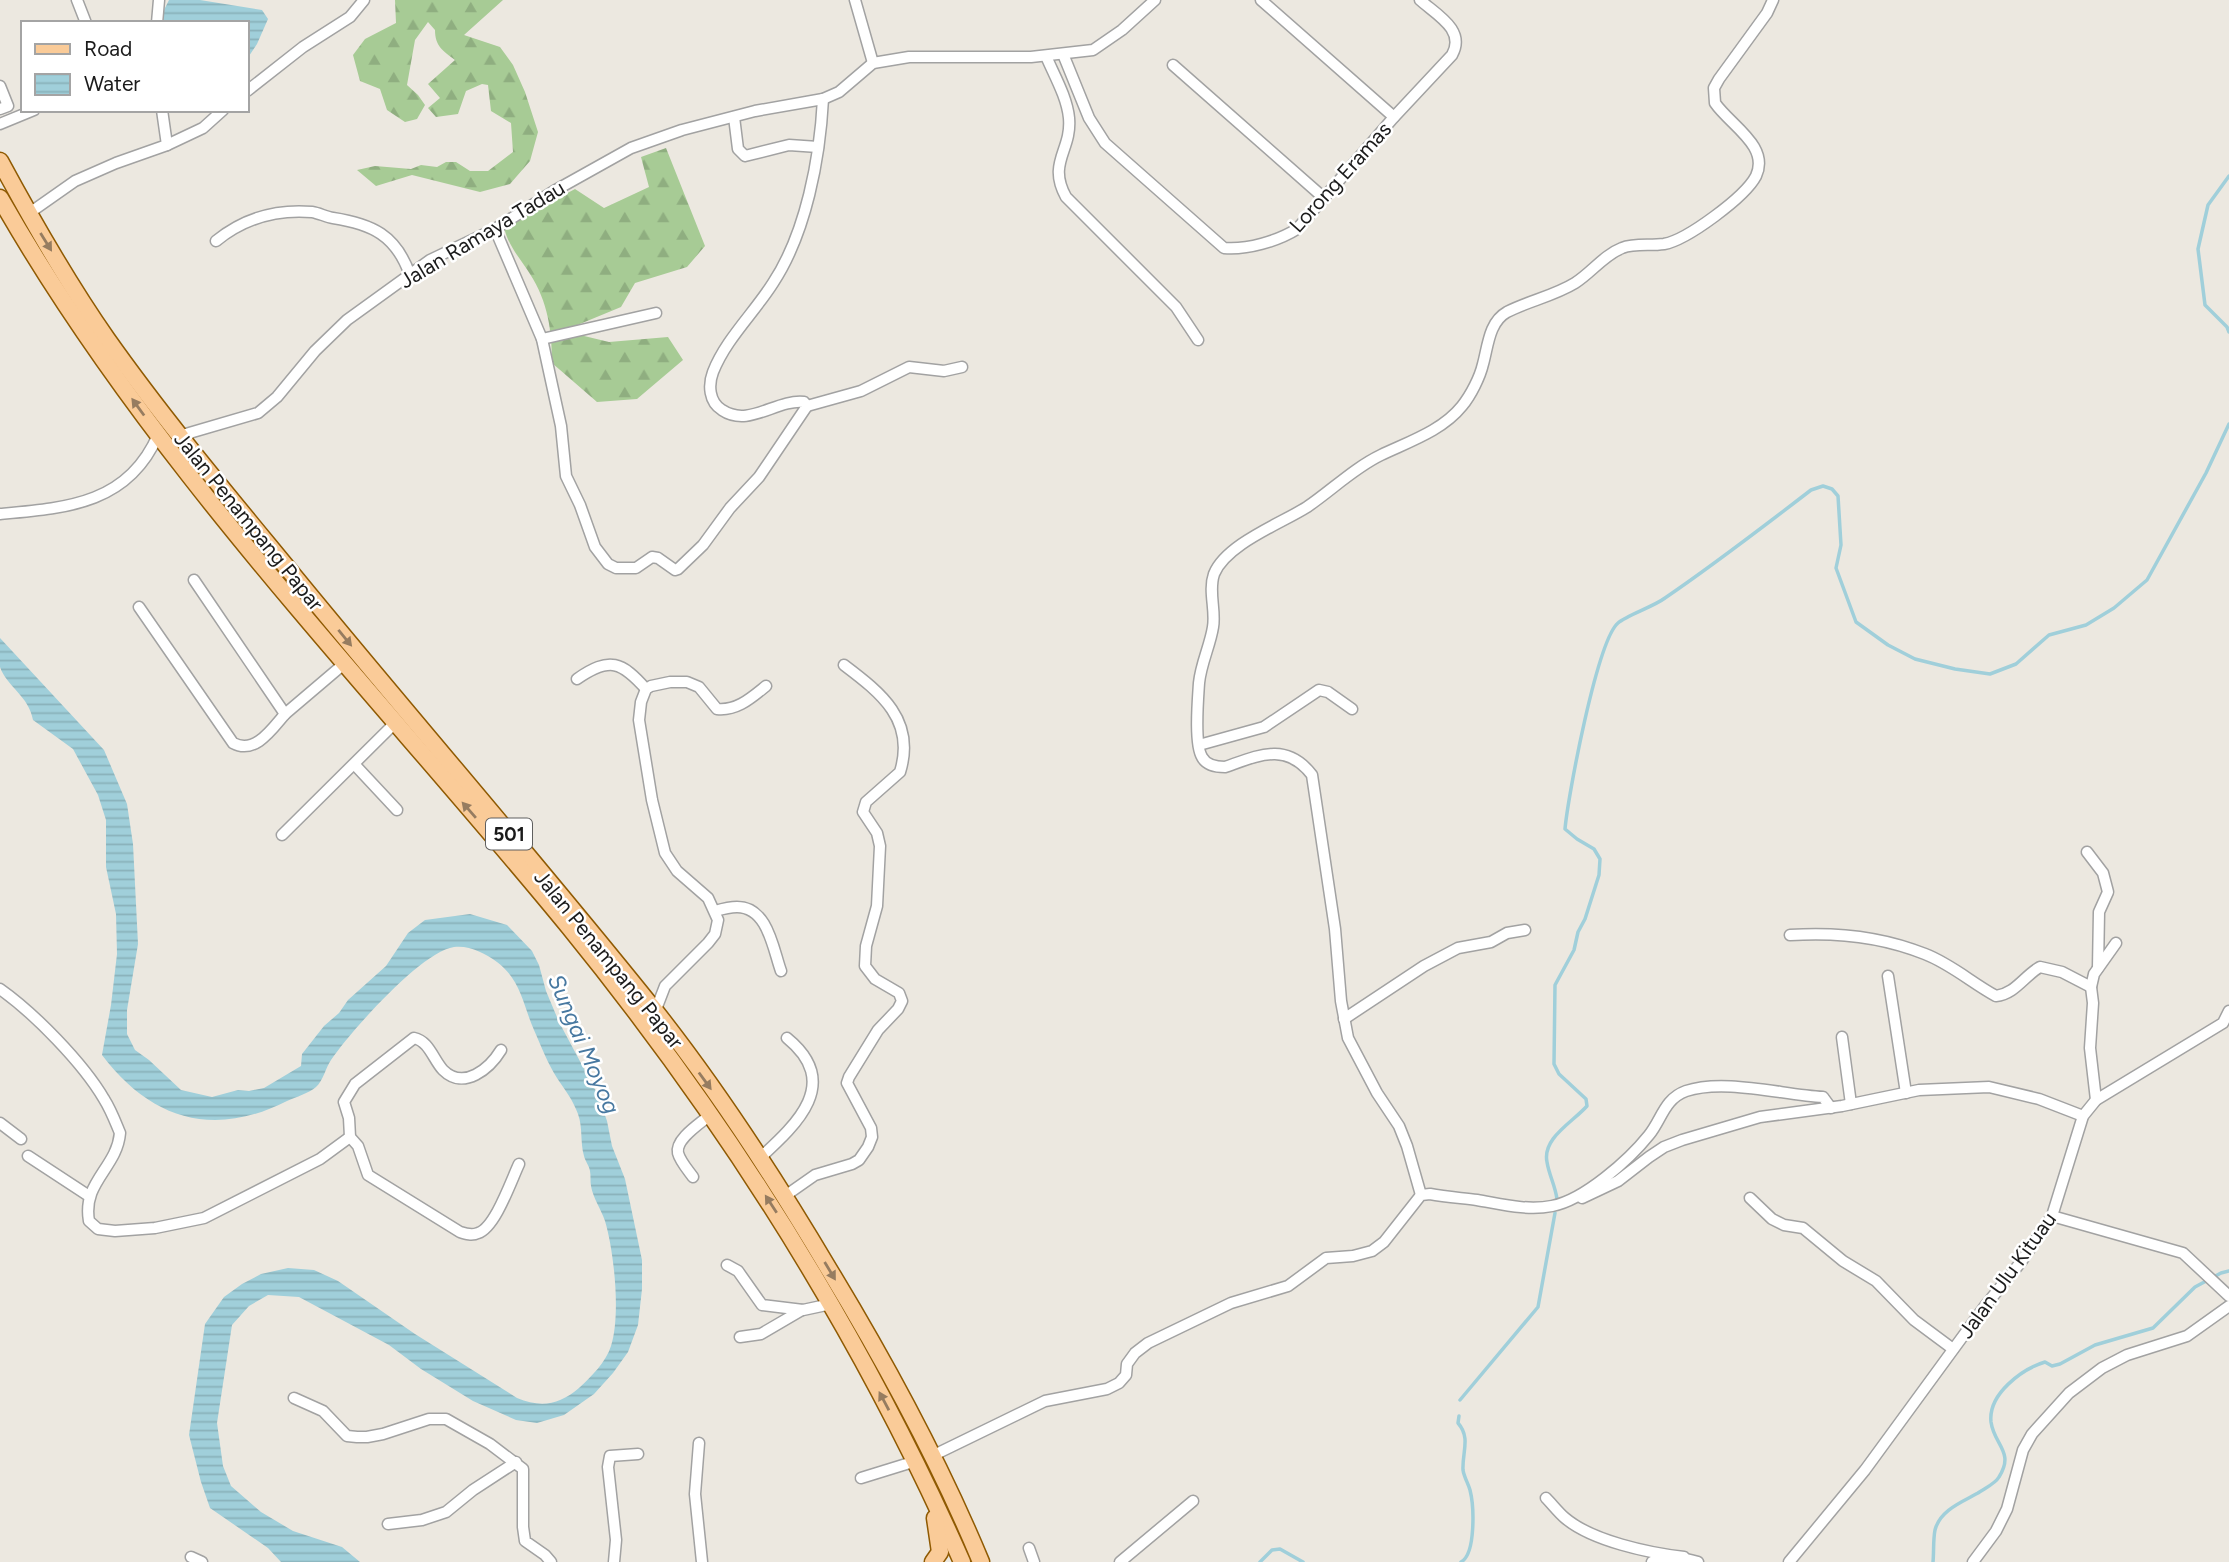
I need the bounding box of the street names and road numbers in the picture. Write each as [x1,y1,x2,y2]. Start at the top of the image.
street label: Lorong Eramas [1284,117,1396,237]
street label: Jalan Ramaya Tadau [395,175,569,293]
street label: Jalan Penampang Papar [169,427,329,615]
road number: 501 [486,818,532,849]
street label: Jalan Penampang Papar [529,865,689,1053]
street label: Jalan Ulu Kituau [1953,1207,2061,1343]

